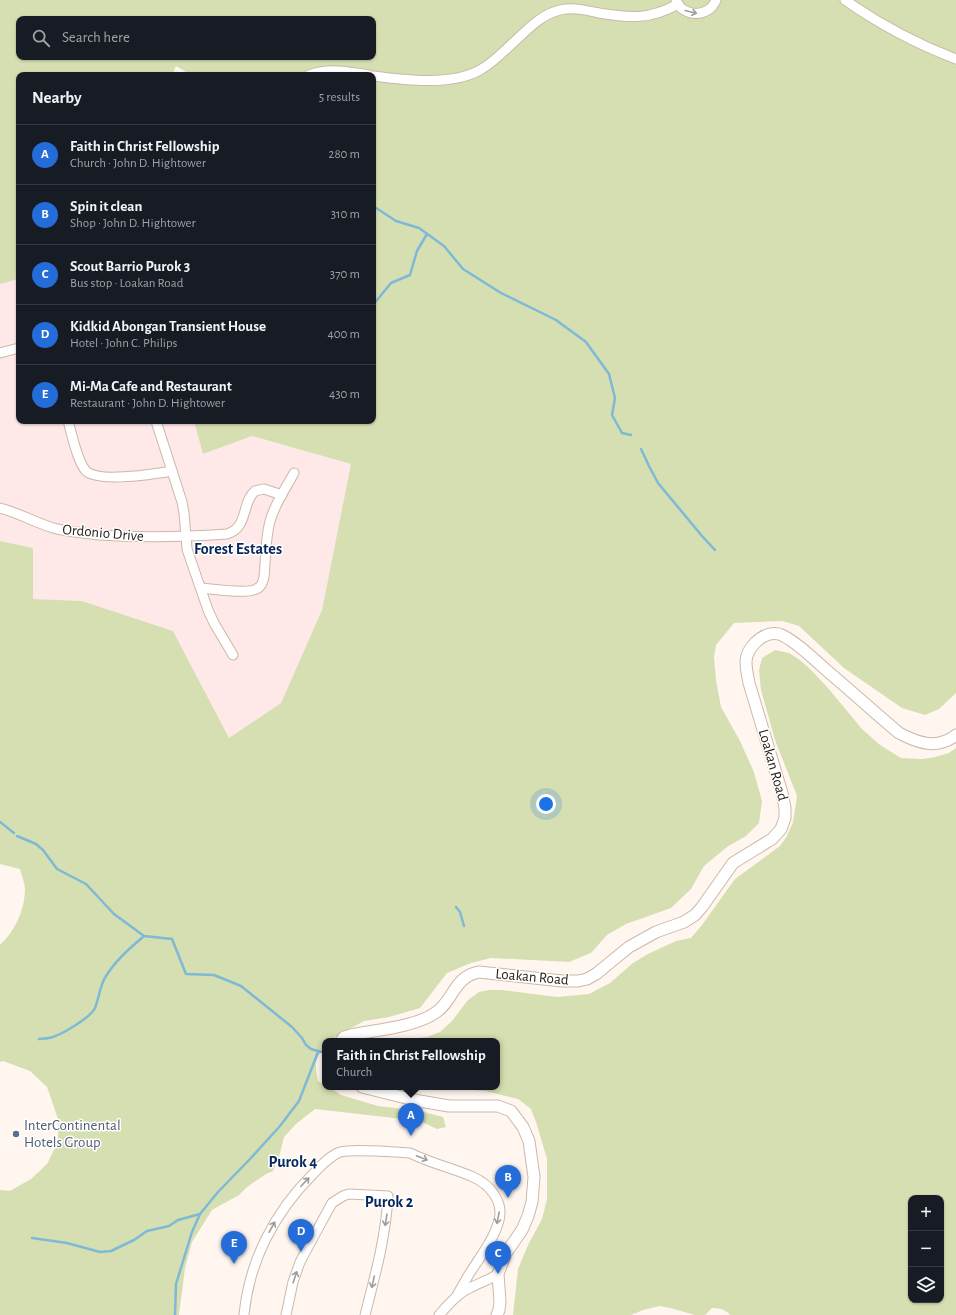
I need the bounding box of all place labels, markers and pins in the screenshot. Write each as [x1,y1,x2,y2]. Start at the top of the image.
pin: A [398,1103,424,1136]
place label: InterContinental Hotels Group [24,1118,121,1150]
marker: InterContinental Hotels Group [11,1129,21,1139]
pin: B [495,1165,521,1198]
pin: D [288,1219,314,1252]
pin: E [221,1231,247,1264]
pin: C [485,1241,511,1274]

